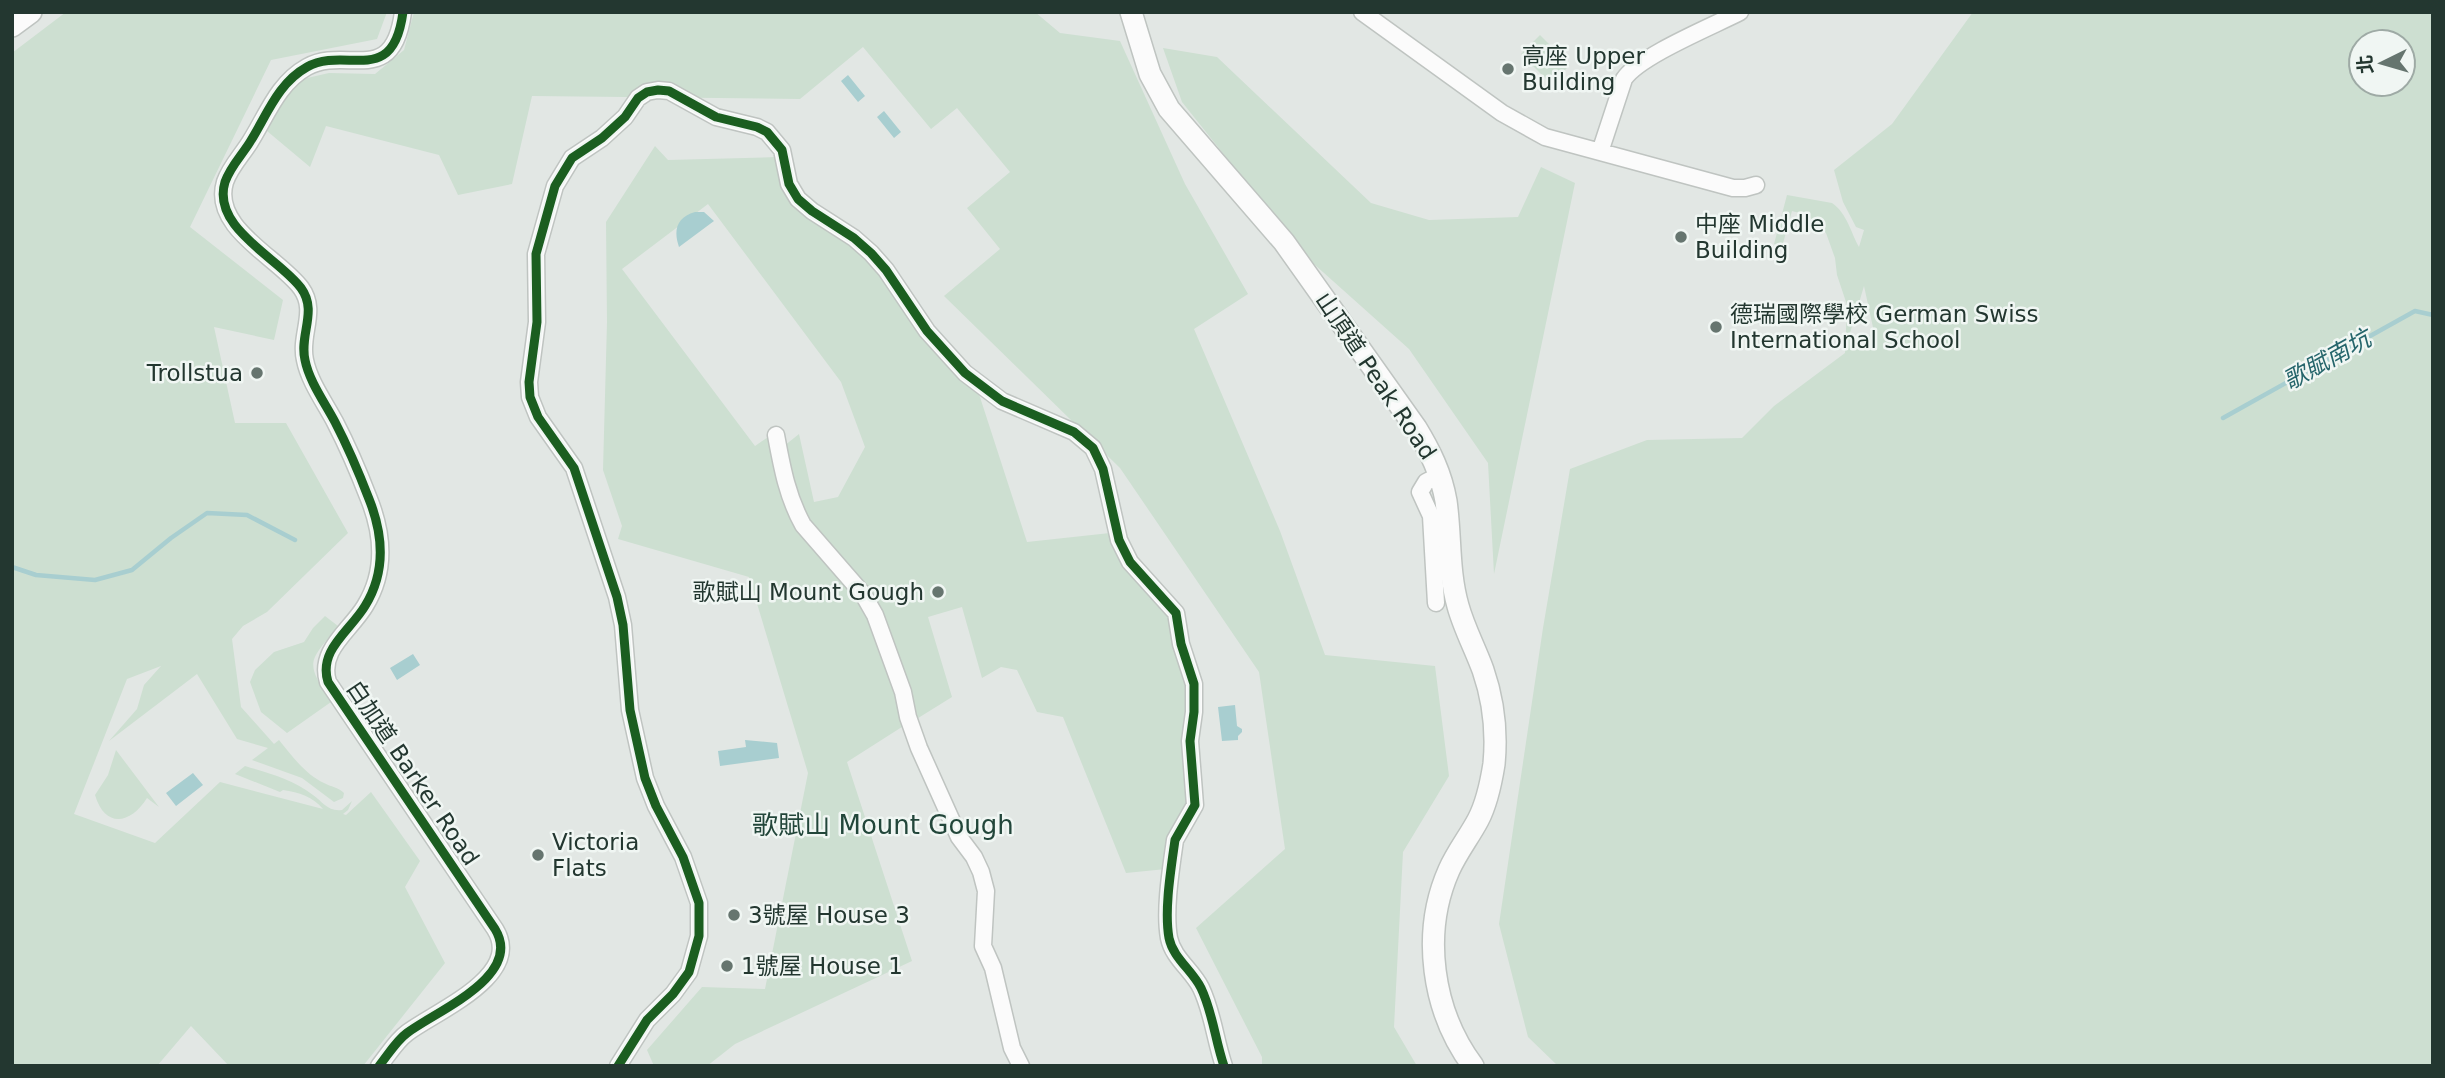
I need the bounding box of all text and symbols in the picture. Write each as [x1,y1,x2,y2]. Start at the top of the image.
north arrow [2347,28,2417,98]
place label: 高座 Upper Building [1522,43,1645,95]
text: 北 [2353,54,2377,75]
marker: 高座 Upper Building [1500,61,1516,77]
place label: 中座 Middle Building [1695,211,1824,263]
marker: 中座 Middle Building [1673,229,1689,245]
street label: 山頂道 Peak Road [1310,288,1442,464]
place label: 德瑞國際學校 German Swiss International School [1730,301,2039,353]
marker: 德瑞國際學校 German Swiss International School [1708,319,1724,335]
water label: 歌賦南坑 [2278,323,2378,396]
place label: Trollstua [146,360,243,386]
marker: Trollstua [249,365,265,381]
place label: 歌賦山 Mount Gough [693,579,924,605]
marker: 歌賦山 Mount Gough [930,584,946,600]
street label: 白加道 Barker Road [342,676,484,870]
district label: 歌賦山 Mount Gough [752,810,1014,840]
place label: Victoria Flats [552,829,639,881]
marker: Victoria Flats [530,847,546,863]
place label: 3號屋 House 3 [748,902,910,928]
marker: 3號屋 House 3 [726,907,742,923]
place label: 1號屋 House 1 [741,953,903,979]
marker: 1號屋 House 1 [719,958,735,974]

